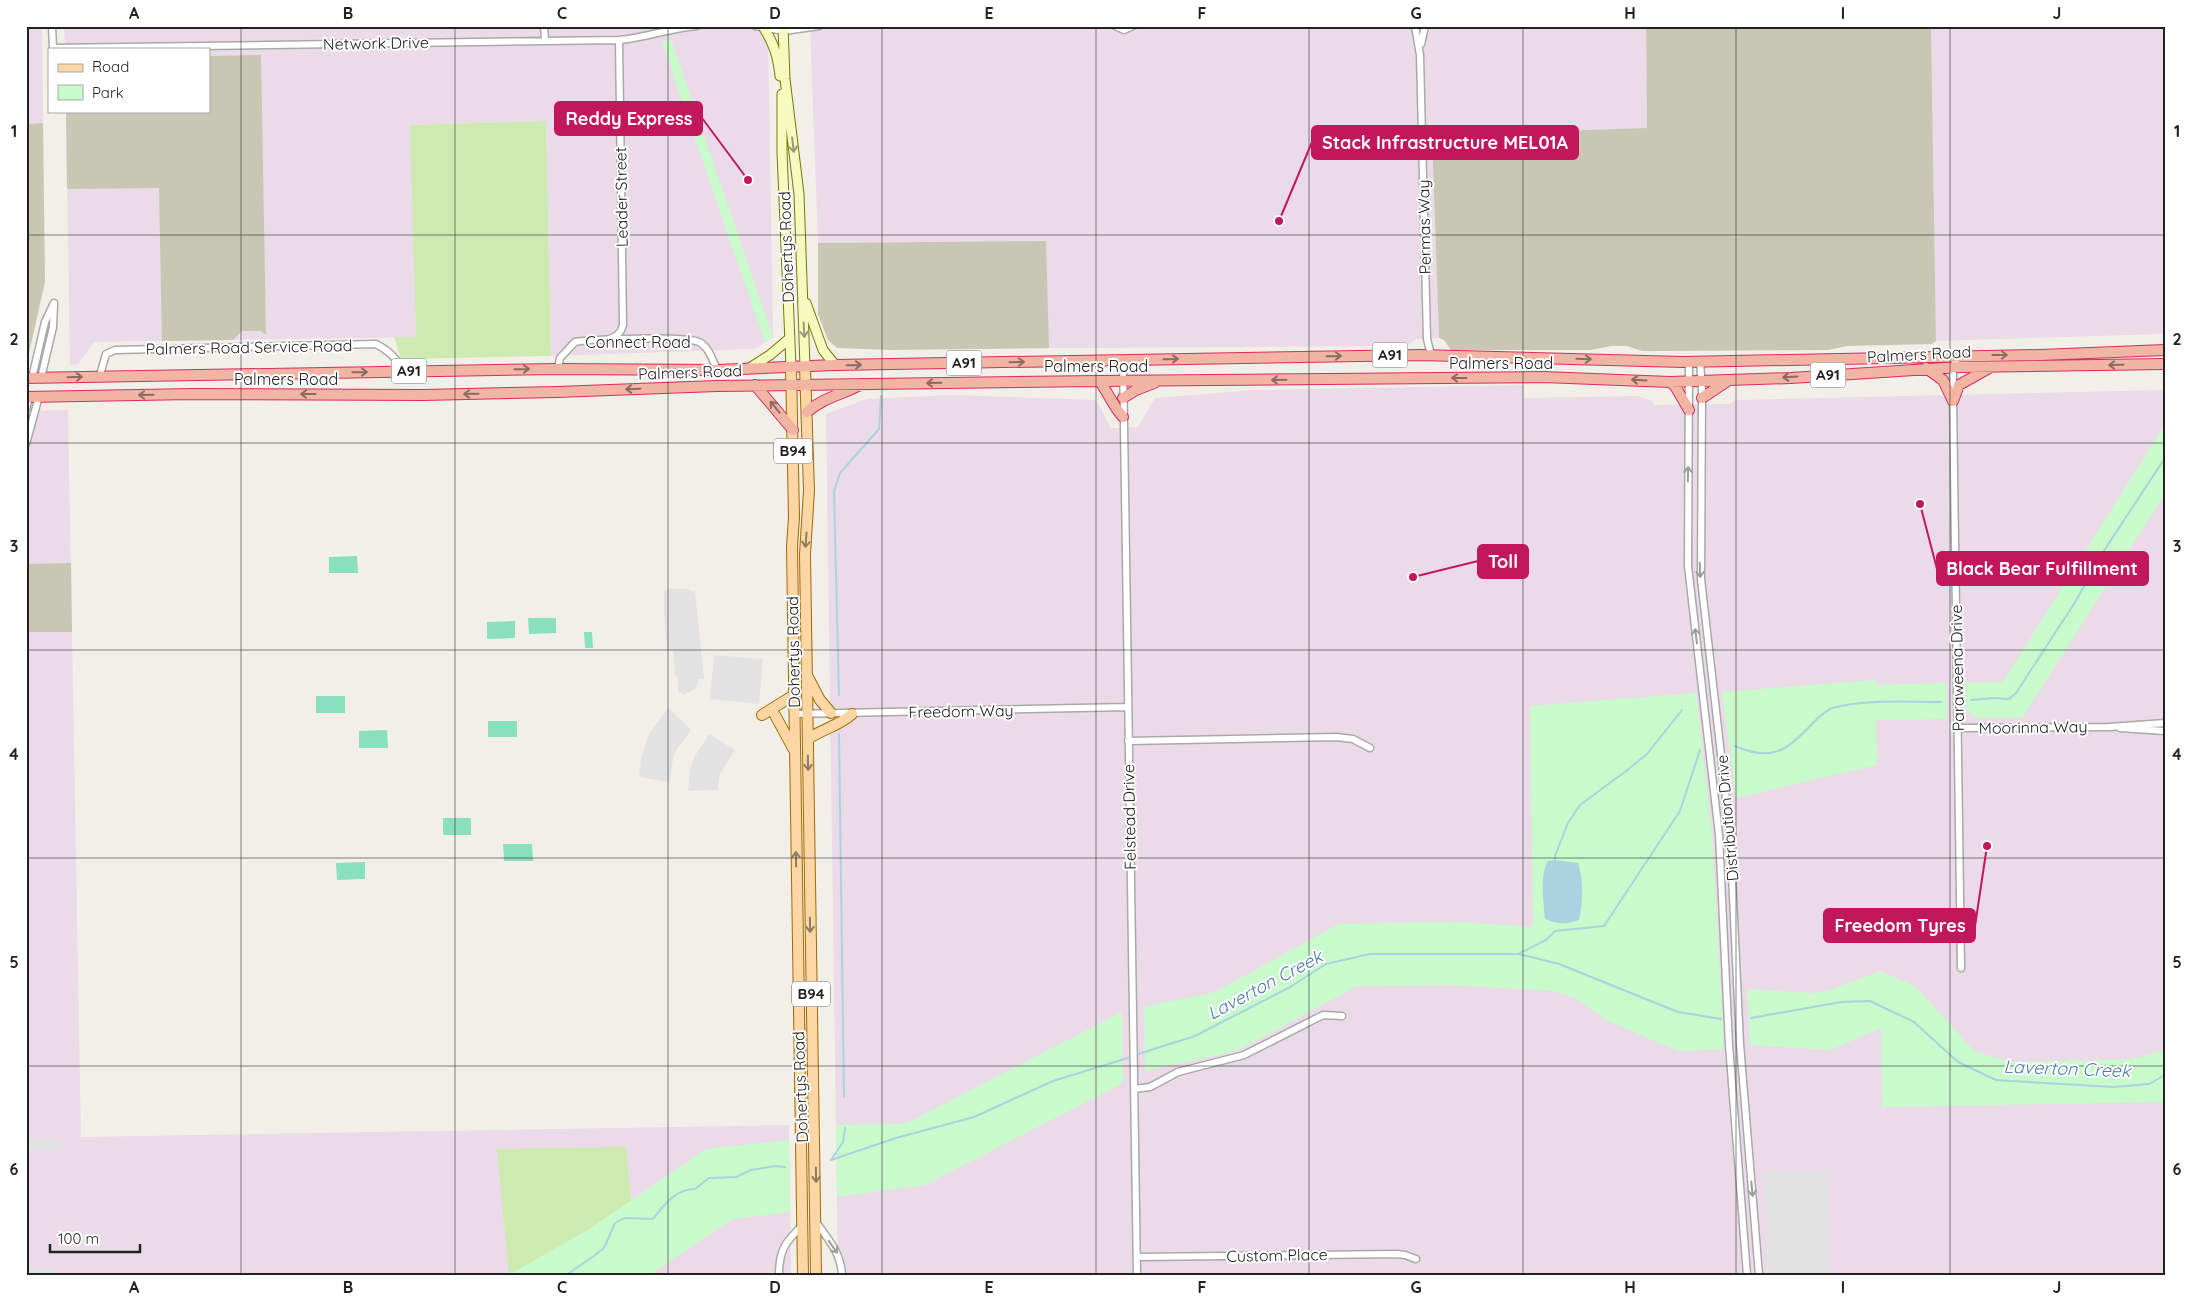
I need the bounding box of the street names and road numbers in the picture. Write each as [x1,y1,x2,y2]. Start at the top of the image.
street label: Network Drive [323,32,429,54]
street label: Leader Street [610,147,632,247]
street label: Permas Way [1413,179,1435,275]
street label: Dohertys Road [774,191,798,303]
street label: Connect Road [585,332,691,352]
street label: Palmers Road Service Road [145,335,353,359]
street label: Palmers Road [1866,341,1972,367]
road number: A91 [1372,342,1408,368]
road number: A91 [946,350,982,376]
street label: Palmers Road [1449,353,1553,373]
street label: Palmers Road [1044,356,1148,376]
road number: A91 [392,358,426,384]
street label: Palmers Road [638,360,742,384]
road number: A91 [1810,362,1846,388]
street label: Palmers Road [234,369,338,389]
road number: B94 [774,438,812,464]
street label: Dohertys Road [782,596,804,708]
street label: Paraweena Drive [1946,604,1968,732]
street label: Freedom Way [908,700,1014,722]
street label: Moorinna Way [1978,716,2088,738]
street label: Distribution Drive [1712,754,1742,882]
street label: Felstead Drive [1118,764,1140,870]
road number: B94 [792,982,830,1006]
street label: Dohertys Road [788,1031,812,1143]
street label: Custom Place [1226,1244,1328,1266]

